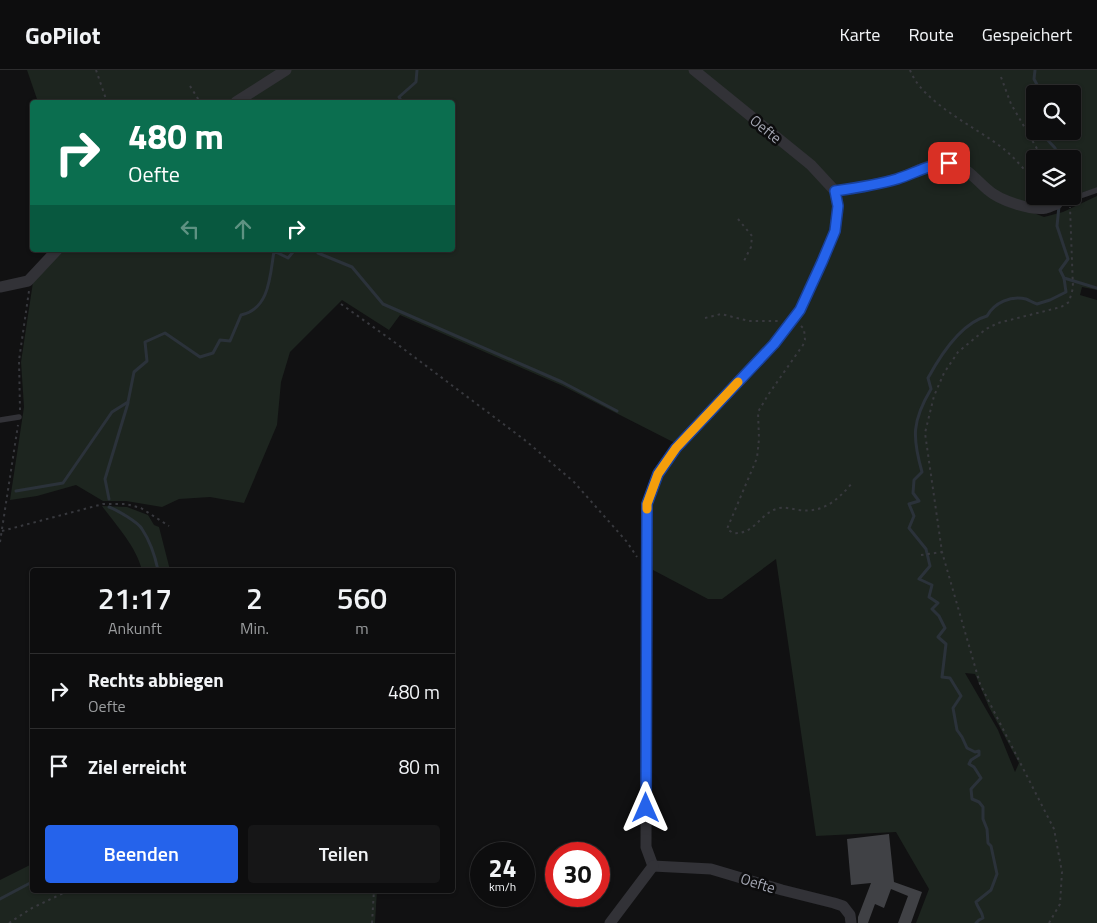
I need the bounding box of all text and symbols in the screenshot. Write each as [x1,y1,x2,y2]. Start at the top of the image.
text: GoPilot [25,17,101,53]
text: Karte [839,21,880,48]
text: Route [908,21,954,48]
text: Gespeichert [982,21,1072,48]
map controls [1026,85,1081,205]
button: search [1026,85,1081,140]
text: 480 m [128,109,224,163]
street label: Oefte [745,109,787,149]
icon: right [45,120,110,185]
pin [928,142,970,184]
icon: arrive [935,149,963,177]
button: layers [1026,150,1081,205]
text: Oefte [128,157,180,191]
icon: left [176,215,204,243]
icon: ahead [229,215,257,243]
icon: right [282,215,310,243]
text: 21:17 [98,575,172,621]
text: 2 [246,575,263,621]
text: 560 [337,575,387,621]
text: Ankunft [108,616,162,640]
text: Min. [240,616,269,640]
text: m [355,616,369,640]
text: Rechts abbiegen [88,665,224,694]
icon: right [45,677,73,705]
text: 480 m [388,677,440,706]
text: Oefte [88,694,126,718]
icon: arrive [45,752,73,780]
text: Ziel erreicht [88,752,186,781]
text: 80 m [399,752,440,781]
position arrow [619,781,671,833]
button: Beenden [45,825,238,883]
button: Teilen [248,825,440,883]
speed limit sign: 30 [545,842,610,907]
text: 24 [488,849,517,887]
street label: Oefte [738,867,778,899]
text: km/h [489,877,516,896]

